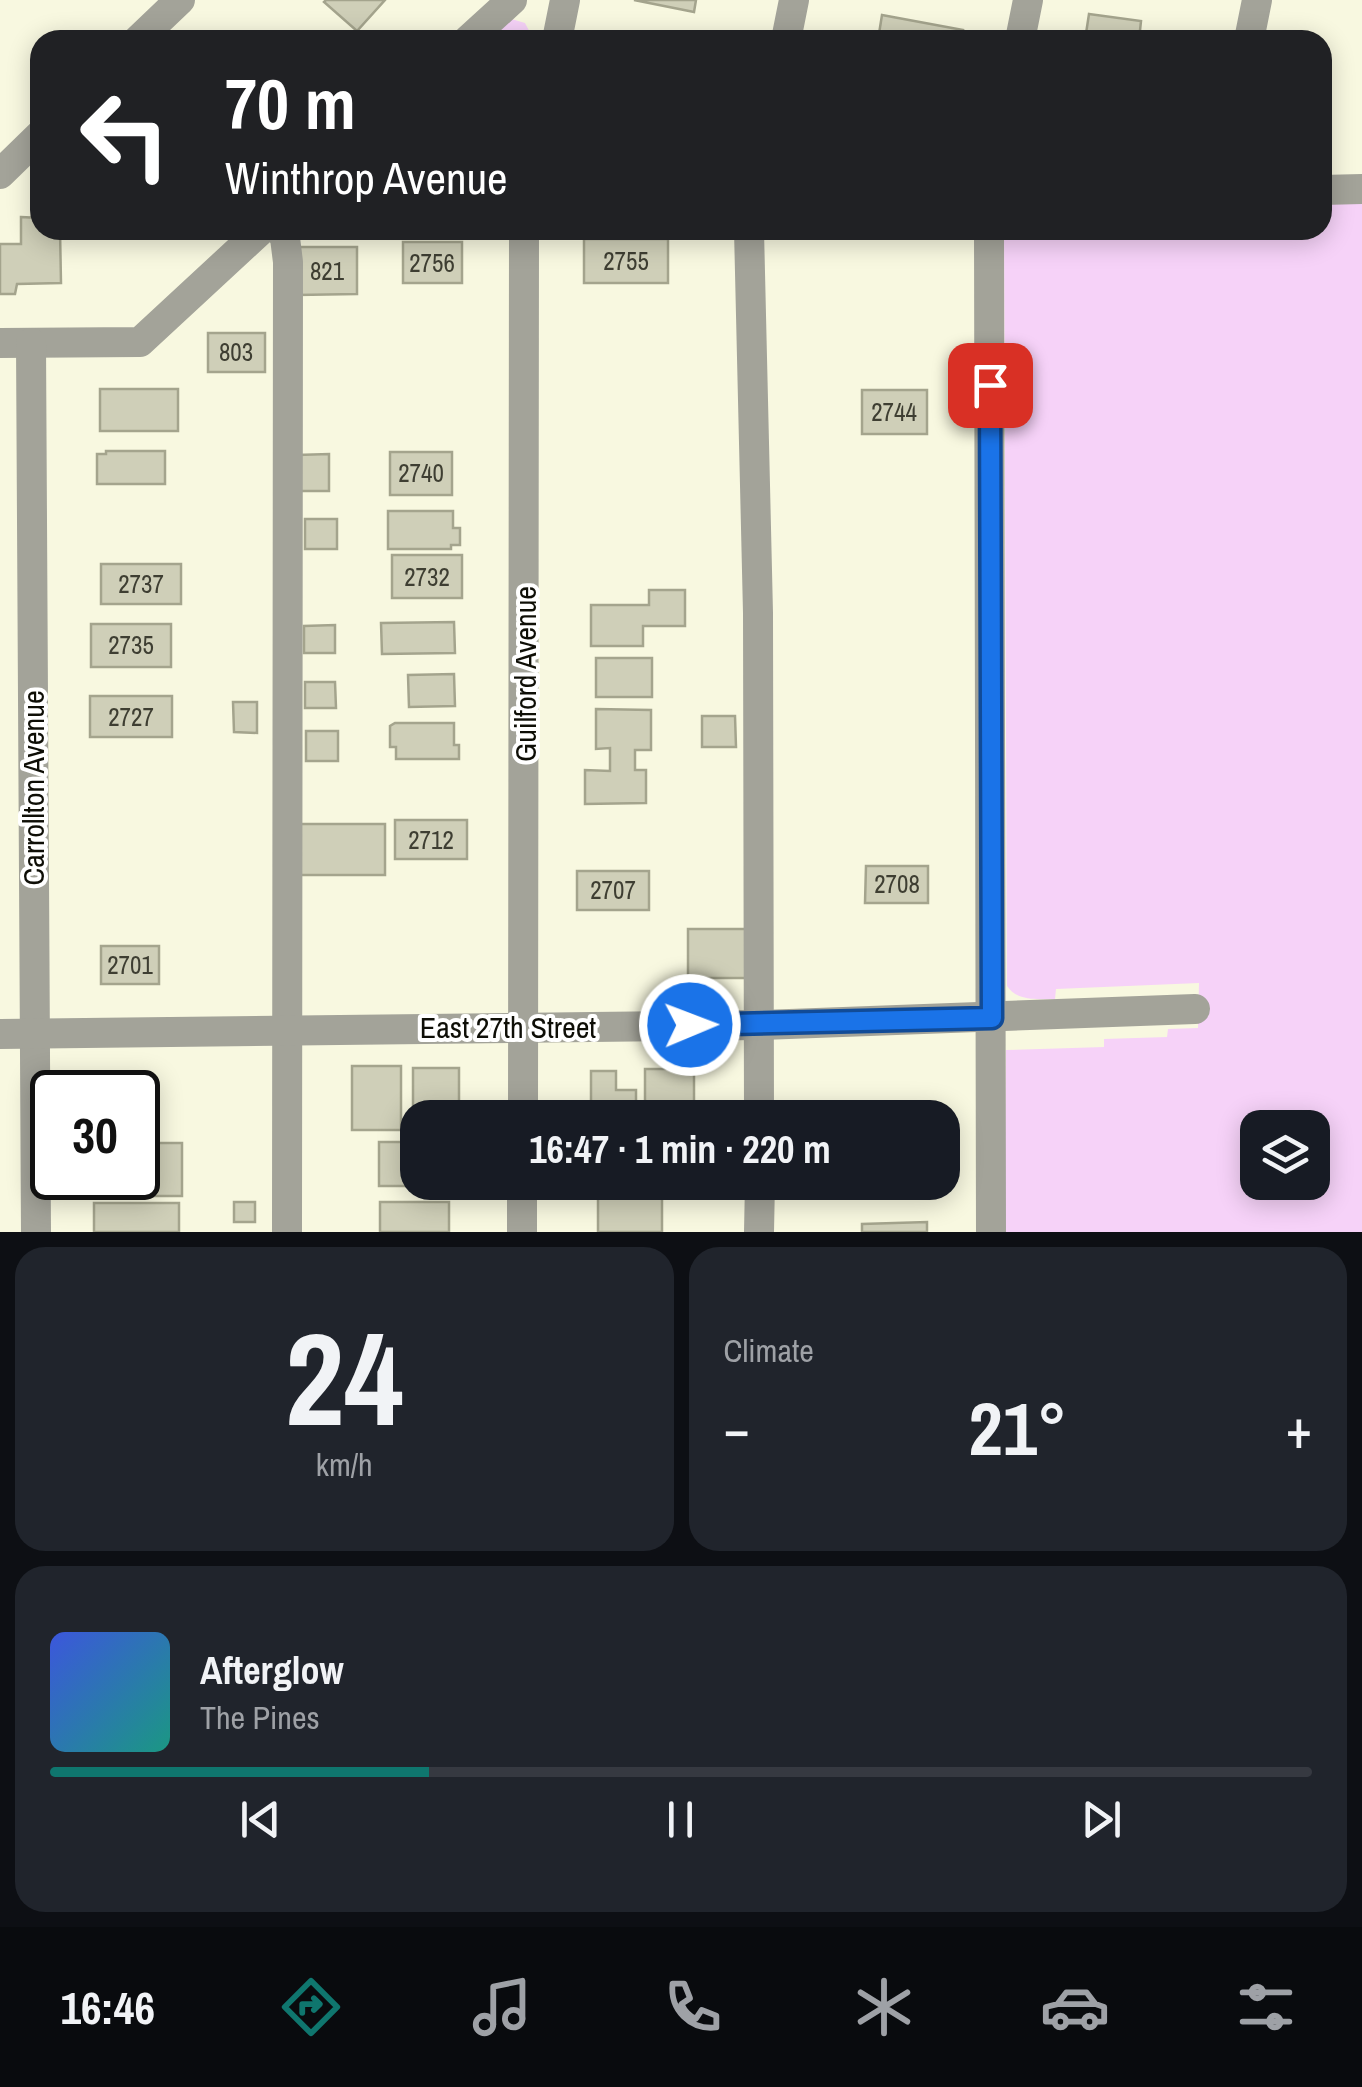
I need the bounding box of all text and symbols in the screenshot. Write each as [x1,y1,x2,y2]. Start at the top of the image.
text: 70 m [225,57,356,151]
icon: left [60,70,190,200]
text: Winthrop Avenue [225,147,507,208]
house number: 2755 [603,244,649,278]
house number: 2756 [409,246,455,280]
house number: 821 [310,254,345,288]
house number: 803 [219,335,253,369]
pin [948,343,1033,428]
icon: arrive [963,358,1018,413]
house number: 2744 [871,395,917,429]
house number: 2740 [398,456,444,490]
house number: 2732 [404,560,450,594]
house number: 2737 [118,567,164,601]
street label: Guilford Avenue [505,586,545,762]
house number: 2735 [108,628,154,662]
street label: Carrollton Avenue [13,690,53,886]
house number: 2727 [108,700,154,734]
house number: 2712 [408,823,454,857]
house number: 2708 [874,867,920,901]
house number: 2707 [590,873,636,907]
house number: 2701 [107,948,153,982]
position arrow [638,973,742,1077]
street label: East 27th Street [420,1007,596,1047]
speed limit sign: 30 [30,1070,160,1200]
map controls [1240,1110,1330,1200]
button: layers [1240,1110,1330,1200]
text: 16:47 · 1 min · 220 m [529,1124,831,1175]
text: 24 [285,1290,404,1466]
text: Climate [724,1329,814,1372]
text: 21° [969,1377,1067,1478]
text: − [724,1391,750,1465]
text: + [1286,1391,1312,1465]
text: km/h [316,1443,373,1486]
text: Afterglow [200,1645,344,1696]
text: The Pines [200,1696,320,1739]
icon: previous [233,1792,288,1847]
icon: pause [653,1792,708,1847]
icon: next [1074,1792,1129,1847]
icon: directions [276,1972,346,2042]
icon: music [467,1972,537,2042]
icon: phone [658,1972,728,2042]
icon: climate [849,1972,919,2042]
icon: car [1040,1972,1110,2042]
icon: filters [1231,1972,1301,2042]
text: 16:46 [61,1977,155,2038]

